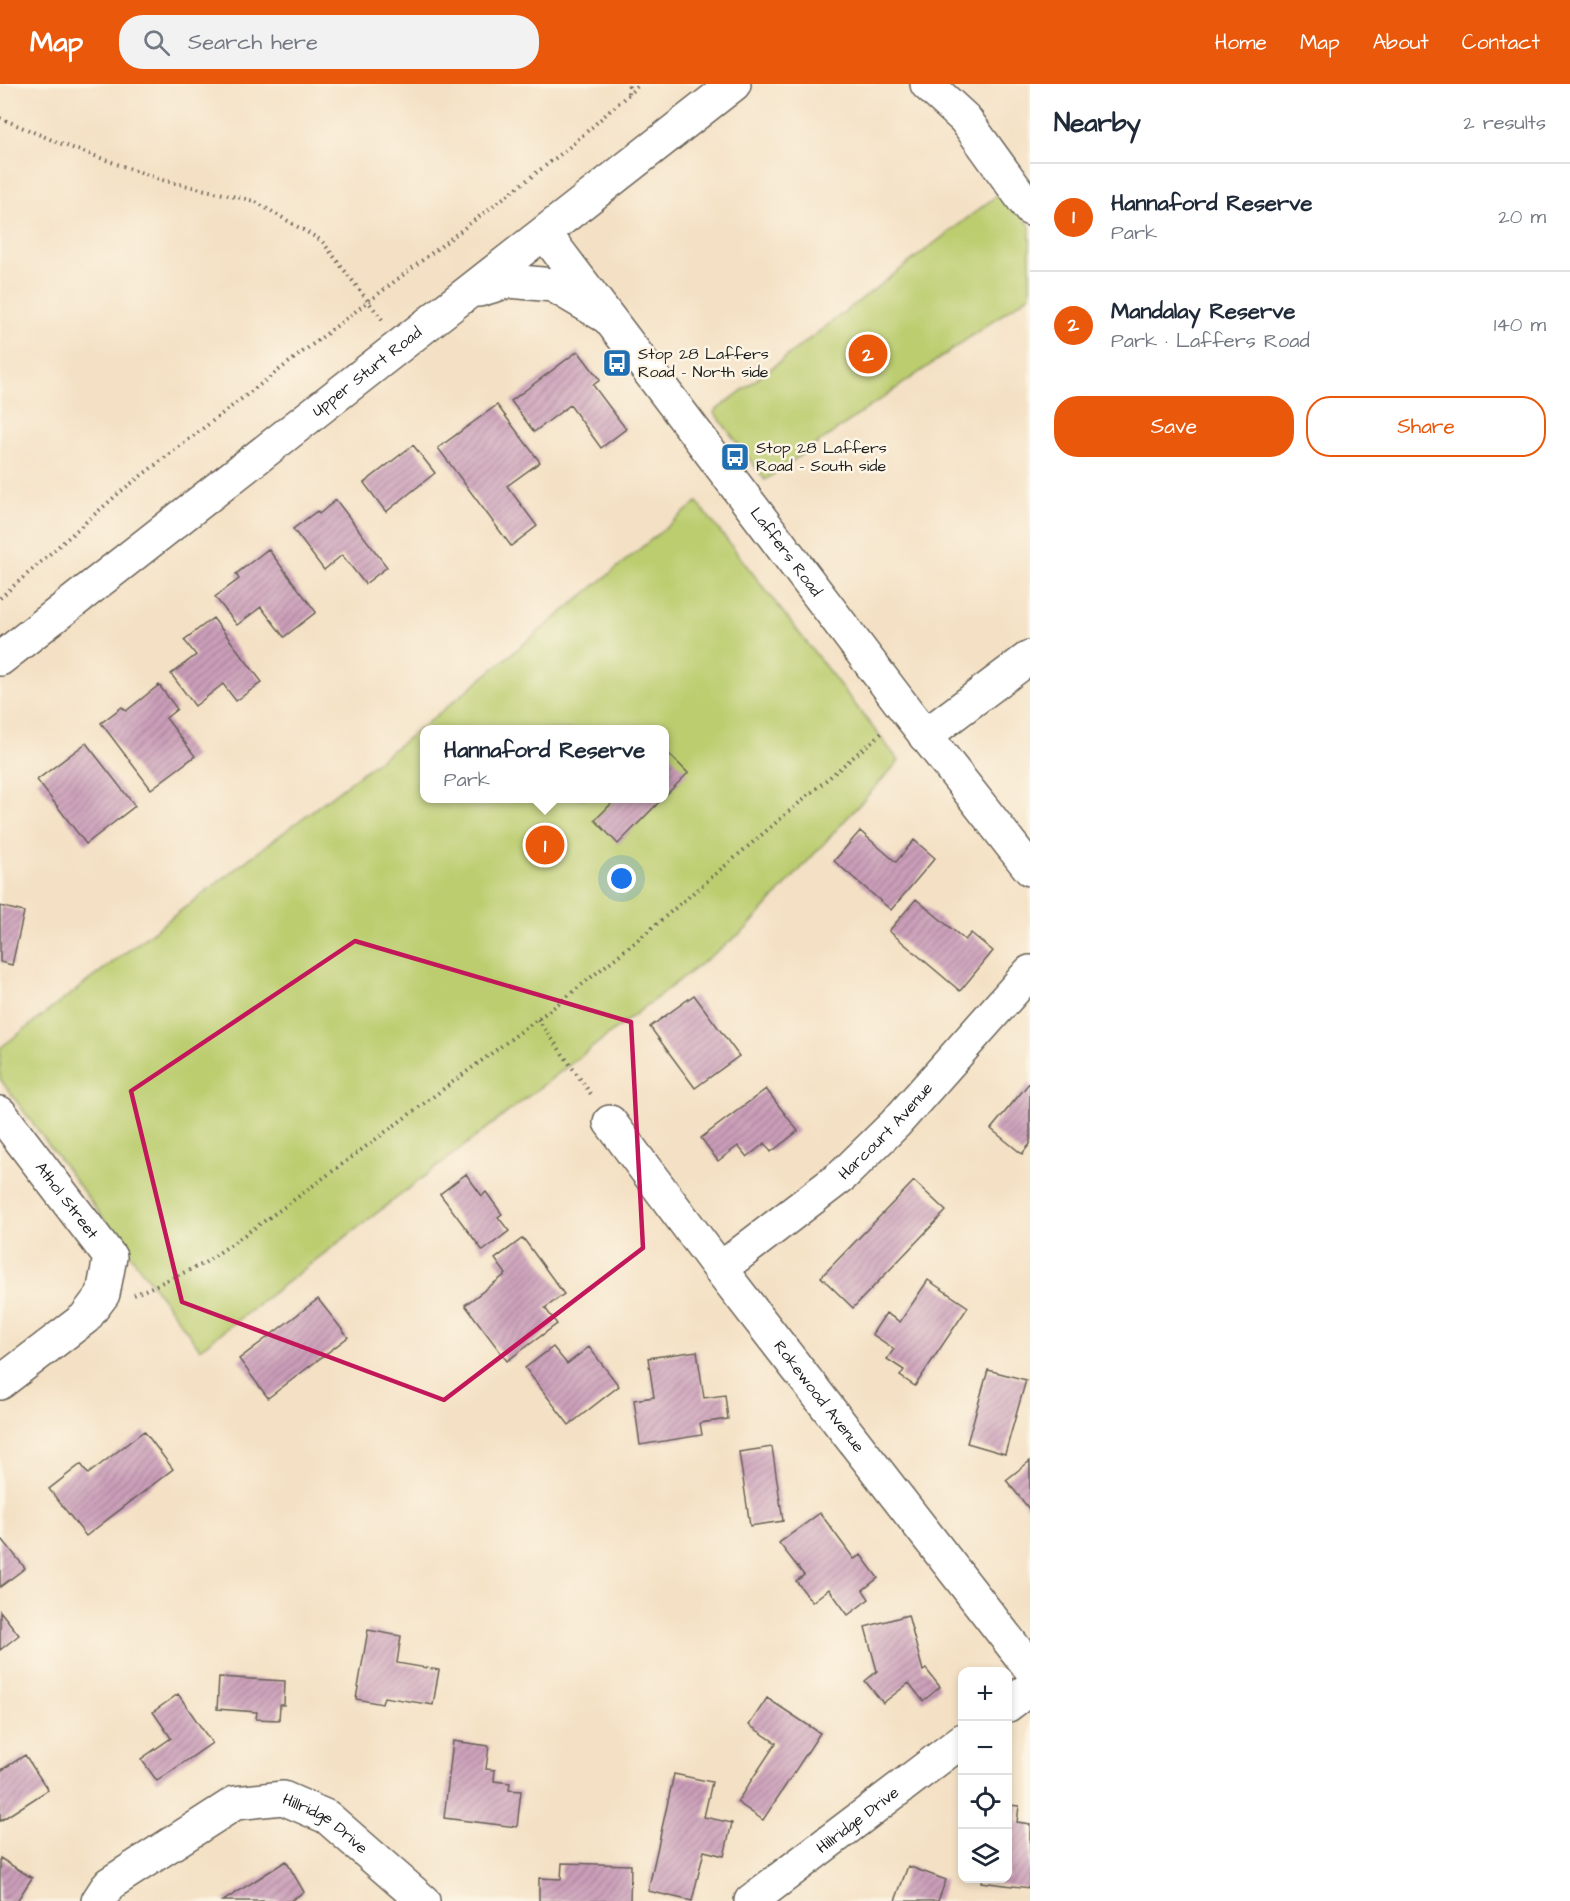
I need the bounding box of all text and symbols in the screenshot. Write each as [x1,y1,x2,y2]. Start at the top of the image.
search box [119,15,539,69]
text: Map [30,23,83,62]
icon: search [140,26,173,59]
text: Search here [188,27,318,58]
text: Home [1215,28,1267,57]
text: Map [1300,28,1340,57]
text: About [1373,28,1429,57]
text: Contact [1462,28,1540,57]
text: Nearby [1054,105,1141,141]
text: 2 results [1463,109,1546,137]
text: Hannaford Reserve [1111,188,1312,219]
text: 1 [1072,203,1075,231]
text: 20 m [1498,203,1546,231]
text: Park [1111,219,1157,247]
text: Mandalay Reserve [1111,296,1295,327]
text: 2 [1068,311,1079,339]
text: 140 m [1494,311,1546,339]
street label: Upper Sturt Road [307,322,426,422]
text: Park · Laffers Road [1111,327,1310,355]
pin: 2 [848,332,888,376]
place label: Stop 28 Laffers Road - North side [638,343,769,383]
bus stop icon: Stop 28 Laffers Road - North side [601,347,633,379]
button: Save [1054,396,1294,457]
button: Share [1306,396,1546,457]
place label: Stop 28 Laffers Road - South side [756,437,887,477]
bus stop icon: Stop 28 Laffers Road - South side [719,441,751,473]
street label: Laffers Road [745,503,827,601]
popup [420,725,669,803]
text: Hannaford Reserve [444,735,645,766]
text: Park [444,766,490,794]
pin: 1 [526,822,564,867]
your location [607,864,636,893]
street label: Harcourt Avenue [833,1077,938,1185]
street label: Athol Street [30,1157,104,1244]
street label: Rokewood Avenue [768,1336,870,1457]
map controls [958,1667,1012,1883]
button: + [958,1667,1012,1721]
button: − [958,1721,1012,1775]
button: locate [958,1775,1012,1829]
street label: Hillridge Drive [812,1781,904,1858]
street label: Hillridge Drive [279,1788,373,1859]
button: layers [958,1829,1012,1883]

